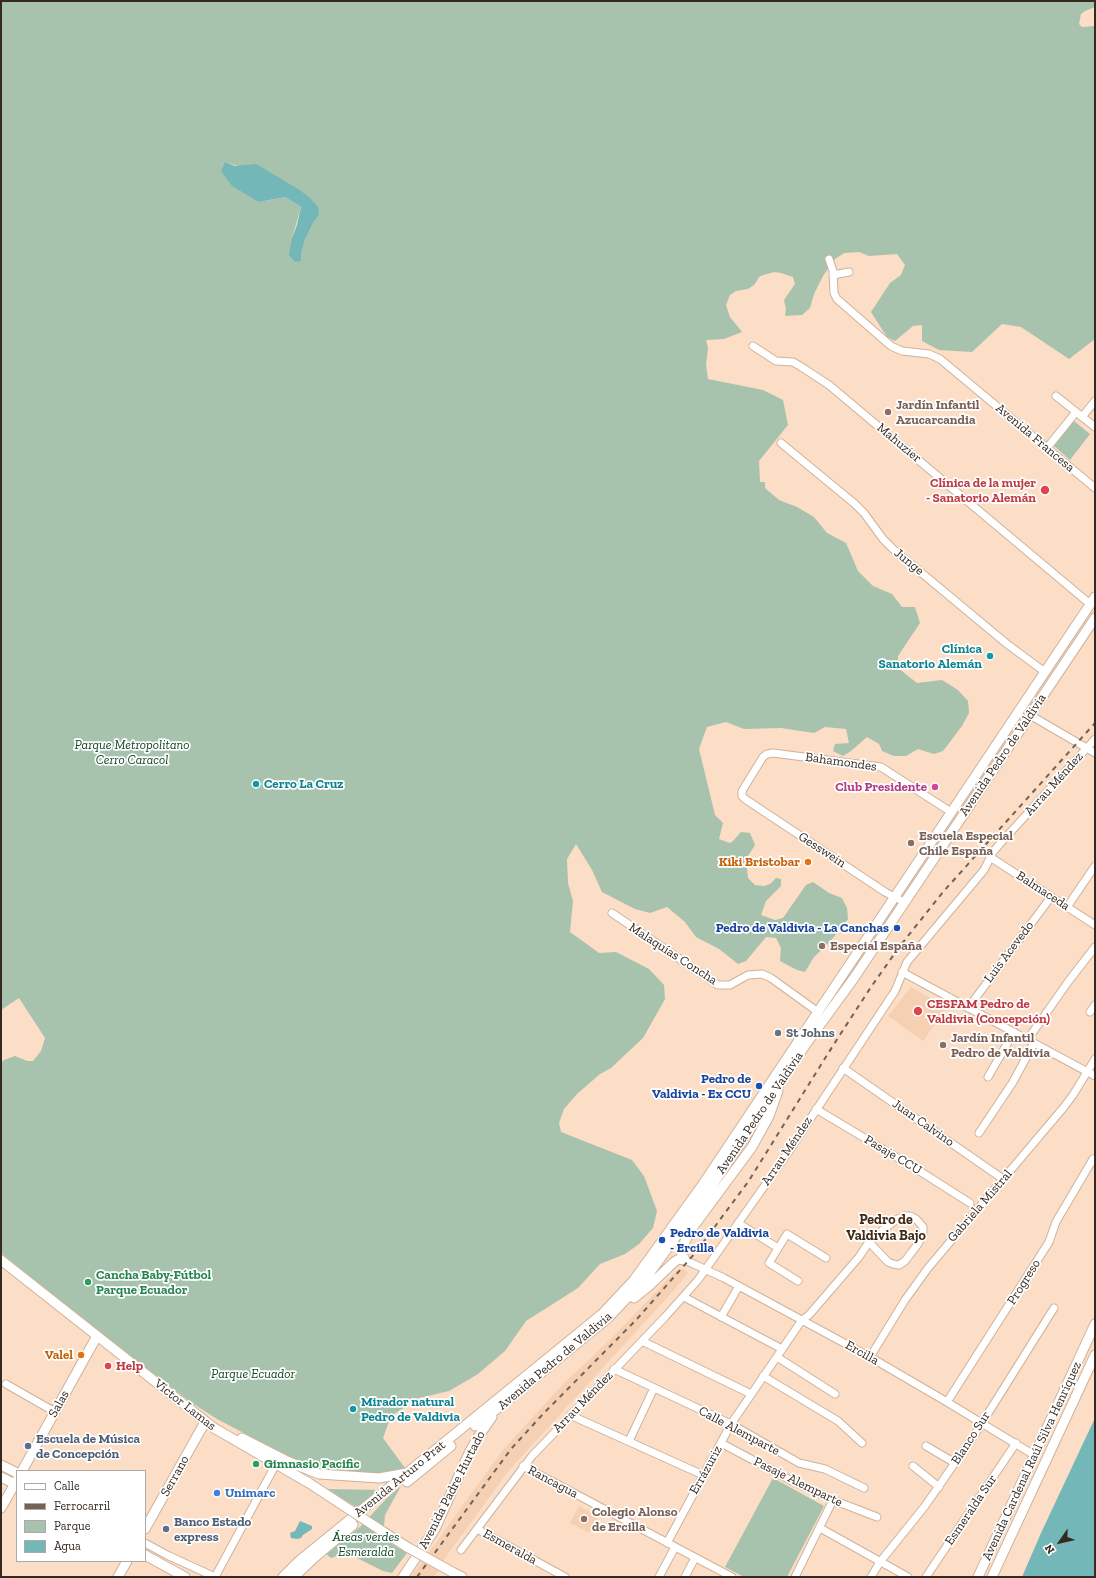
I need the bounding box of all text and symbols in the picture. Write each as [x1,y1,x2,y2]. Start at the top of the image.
place label: Jardín Infantil Azucarcandia [896,397,979,428]
street label: Avenida Francesa [992,400,1078,476]
marker: Jardín Infantil Azucarcandia [883,407,893,417]
street label: Mahuzier [874,420,924,466]
place label: Clínica de la mujer - Sanatorio Alemán [926,475,1036,506]
marker: Clínica de la mujer - Sanatorio Alemán [1039,484,1051,496]
street label: Junge [891,545,927,579]
place label: Clínica Sanatorio Alemán [878,641,982,672]
marker: Clínica Sanatorio Alemán [985,651,995,661]
street label: Avenida Pedro de Valdivia [956,691,1050,819]
park label: Parque Metropolitano Cerro Caracol [74,737,190,768]
street label: Bahamondes [804,749,878,775]
street label: Arrau Méndez [1021,749,1087,819]
place label: Cerro La Cruz [264,776,344,792]
marker: Cerro La Cruz [251,779,261,789]
place label: Club Presidente [835,779,927,795]
marker: Club Presidente [930,782,940,792]
place label: Escuela Especial Chile España [919,828,1013,859]
street label: Gesswein [795,829,849,871]
marker: Escuela Especial Chile España [906,838,916,848]
place label: Kiki Bristobar [719,854,800,870]
marker: Kiki Bristobar [803,857,813,867]
street label: Balmaceda [1013,868,1073,914]
street label: Luis Acevedo [981,918,1037,986]
street label: Malaquías Concha [626,920,720,988]
place label: Pedro de Valdivia - La Canchas [716,920,889,936]
marker: Pedro de Valdivia - La Canchas [892,923,902,933]
place label: Especial España [830,938,922,954]
marker: Especial España [817,941,827,951]
place label: CESFAM Pedro de Valdivia (Concepción) [927,996,1050,1027]
marker: CESFAM Pedro de Valdivia (Concepción) [912,1005,924,1017]
place label: St Johns [786,1025,835,1041]
marker: St Johns [773,1028,783,1038]
place label: Jardín Infantil Pedro de Valdivia [951,1030,1050,1061]
marker: Jardín Infantil Pedro de Valdivia [938,1040,948,1050]
street label: Avenida Pedro de Valdivia [713,1049,807,1177]
place label: Pedro de Valdivia - Ex CCU [652,1071,751,1102]
marker: Pedro de Valdivia - Ex CCU [754,1081,764,1091]
street label: Juan Calvino [889,1096,957,1150]
street label: Arrau Méndez [758,1114,816,1188]
street label: Pasaje CCU [862,1132,924,1178]
street label: Gabriela Mistral [944,1167,1016,1245]
district label: Pedro de Valdivia Bajo [846,1212,926,1244]
place label: Pedro de Valdivia - Ercilla [670,1225,769,1256]
marker: Pedro de Valdivia - Ercilla [657,1235,667,1245]
street label: Progreso [1004,1256,1044,1308]
place label: Cancha Baby-Fútbol Parque Ecuador [96,1267,211,1298]
marker: Cancha Baby-Fútbol Parque Ecuador [83,1277,93,1287]
street label: Avenida Pedro de Valdivia [495,1309,615,1413]
street label: Ercilla [842,1337,882,1369]
place label: Valel [45,1347,73,1363]
marker: Valel [76,1350,86,1360]
place label: Help [116,1358,143,1374]
street label: Avenida Cardenal Raúl Silva Henríquez [979,1359,1085,1563]
marker: Help [103,1361,113,1371]
park label: Parque Ecuador [211,1366,295,1382]
street label: Arrau Méndez [550,1368,616,1436]
street label: Víctor Lamas [151,1376,219,1434]
street label: Salas [45,1388,73,1420]
place label: Mirador natural Pedro de Valdivia [361,1394,460,1425]
street label: Calle Alemparte [696,1403,782,1459]
marker: Mirador natural Pedro de Valdivia [348,1404,358,1414]
street label: Blanco Sur [948,1408,994,1468]
street label: Avenida Padre Hurtado [415,1428,489,1552]
place label: Escuela de Música de Concepción [36,1431,140,1462]
street label: Avenida Arturo Prat [351,1437,449,1521]
marker: Escuela de Música de Concepción [23,1441,33,1451]
street label: Errázuriz [686,1443,726,1497]
street label: Serrano [157,1453,193,1499]
street label: Pasaje Alemparte [751,1454,845,1510]
place label: Gimnasio Pacific [264,1456,360,1472]
marker: Gimnasio Pacific [251,1459,261,1469]
street label: Rancagua [525,1462,581,1502]
legend [16,1470,146,1562]
street label: Esmeralda Sur [942,1472,1000,1548]
text: Calle [54,1479,80,1493]
place label: Unimarc [225,1485,275,1501]
marker: Unimarc [212,1488,222,1498]
text: Ferrocarril [54,1499,110,1513]
place label: Colegio Alonso de Ercilla [592,1504,678,1535]
place label: Banco Estado express [174,1514,251,1545]
marker: Colegio Alonso de Ercilla [579,1514,589,1524]
text: Parque [54,1519,90,1533]
north arrow [1040,1522,1080,1562]
marker: Banco Estado express [161,1524,171,1534]
street label: Esmeralda [480,1526,540,1568]
park label: Áreas verdes Esmeralda [332,1529,400,1560]
text: Agua [54,1539,81,1553]
text: N [1042,1542,1057,1556]

